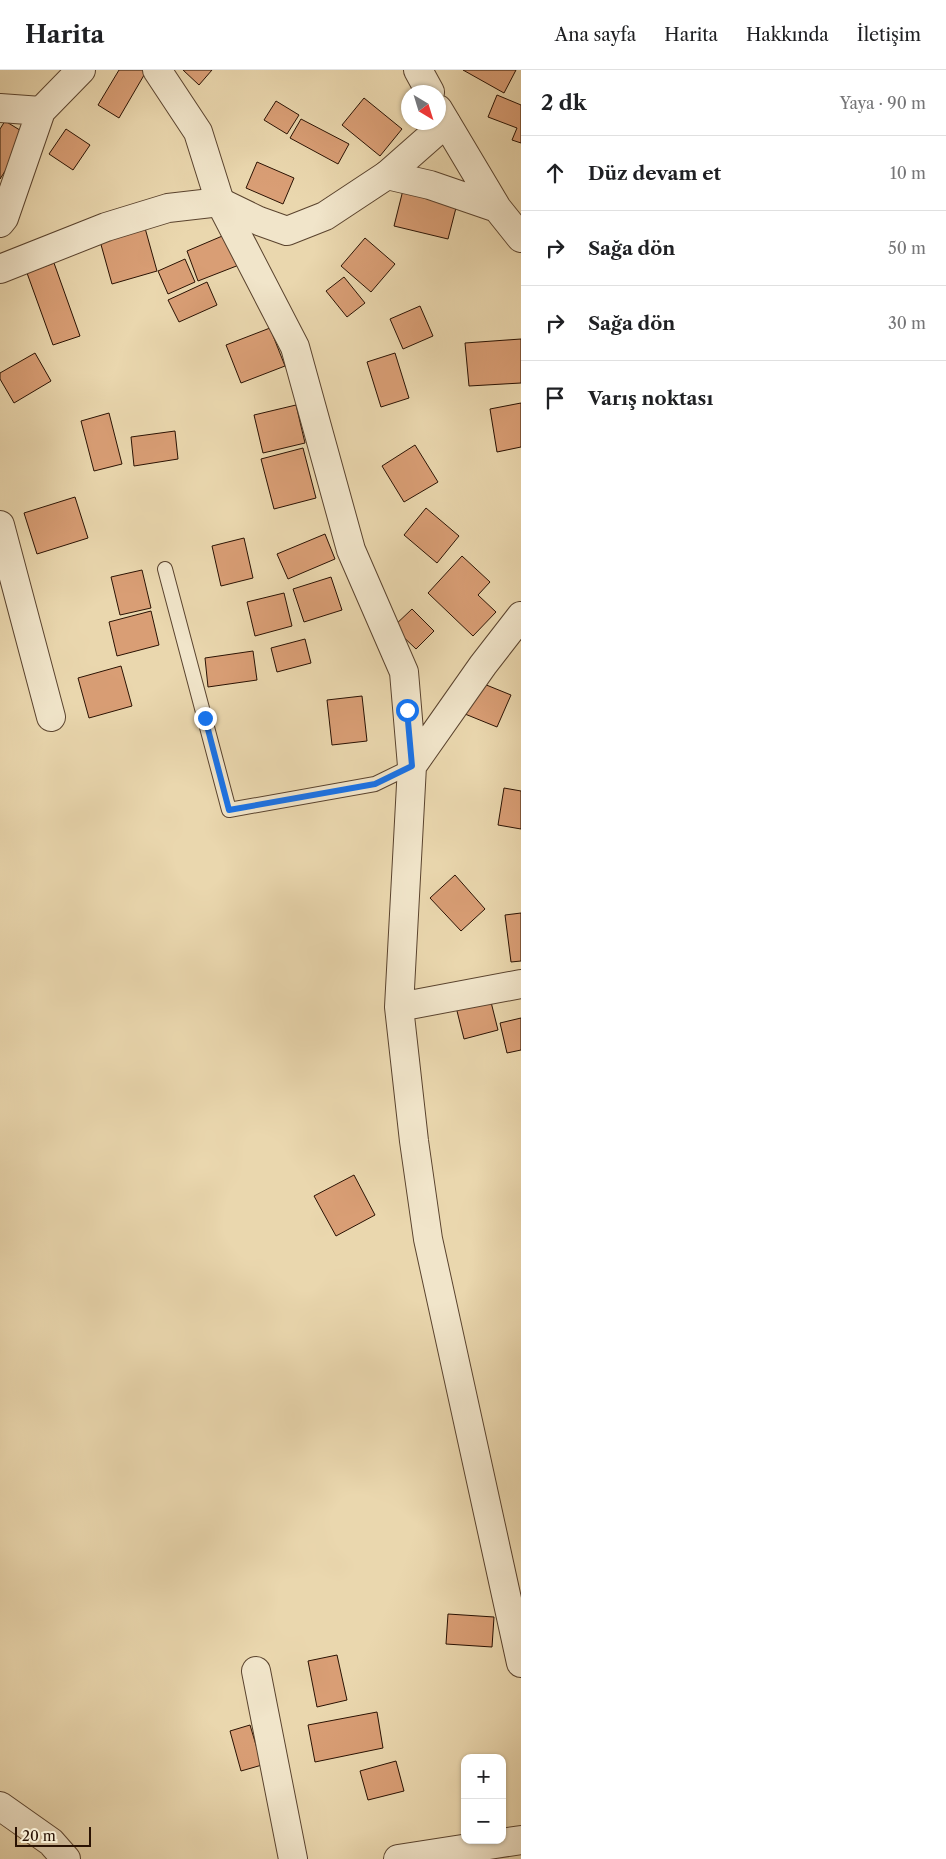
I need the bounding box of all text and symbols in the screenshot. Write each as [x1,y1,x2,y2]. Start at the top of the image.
text: Harita [25,20,104,49]
text: Ana sayfa [555,24,636,46]
text: Harita [664,24,718,46]
text: Hakkında [746,24,829,46]
text: İletişim [857,24,921,46]
north arrow [401,85,446,130]
text: 2 dk [541,90,586,115]
text: Yaya · 90 m [840,93,926,113]
icon: ahead [541,159,569,187]
text: Düz devam et [588,162,721,185]
text: 10 m [890,163,926,183]
icon: right [541,234,569,262]
text: Sağa dön [588,237,675,260]
text: 50 m [888,238,926,258]
icon: right [541,309,569,337]
text: Sağa dön [588,312,675,335]
text: 30 m [888,313,926,333]
icon: arrive [541,384,569,412]
text: Varış noktası [588,387,713,410]
route start [396,699,419,722]
route end [194,707,217,730]
map controls [461,1754,506,1844]
button: + [461,1754,506,1799]
button: − [461,1799,506,1844]
scale bar [15,1824,91,1847]
text: 20 m [22,1827,56,1845]

